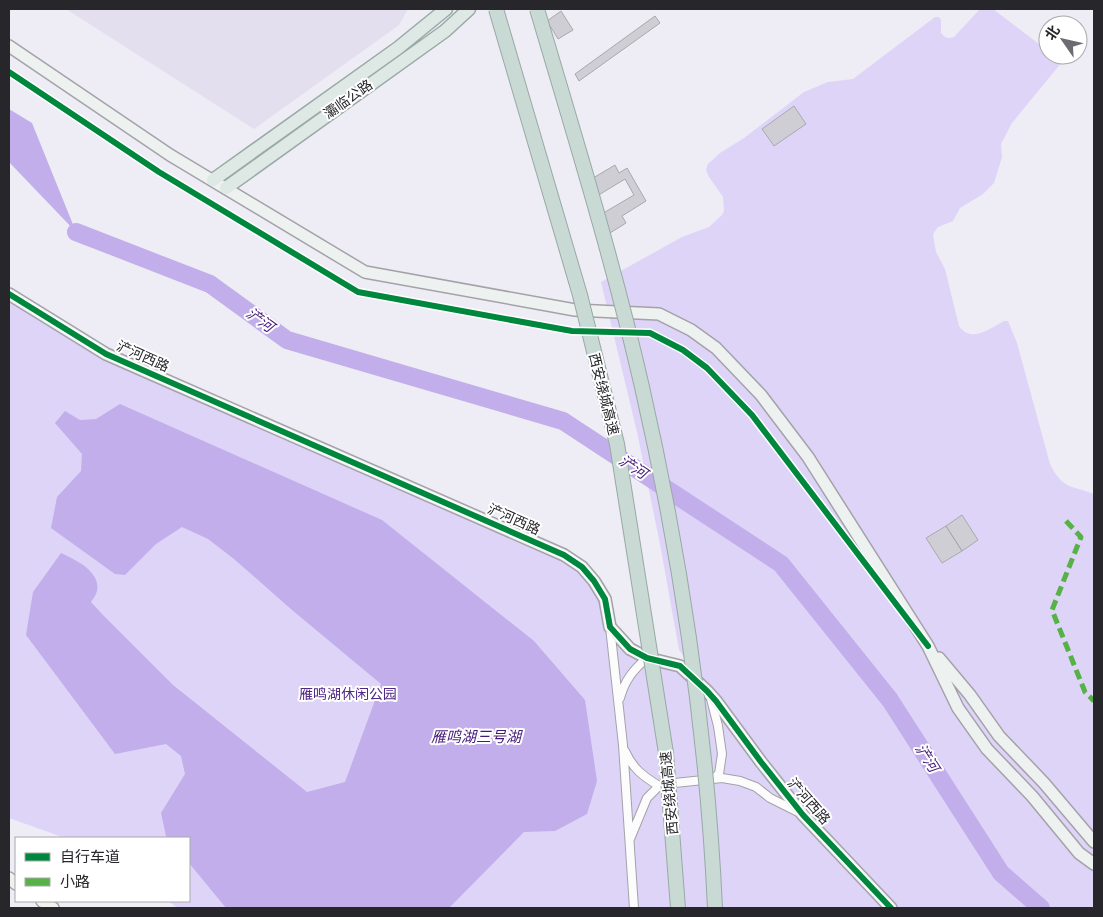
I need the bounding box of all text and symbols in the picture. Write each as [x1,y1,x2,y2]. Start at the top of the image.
north arrow [1038,15,1088,65]
text: 北 [1041,22,1064,44]
street label: 灞临公路 [320,76,376,122]
water label: 浐河 [242,303,280,339]
street label: 浐河西路 [114,336,172,376]
street label: 西安绕城高速 [585,351,623,437]
water label: 浐河 [615,450,654,485]
street label: 浐河西路 [485,499,543,539]
park label: 雁鸣湖休闲公园 [299,685,397,703]
water label: 雁鸣湖三号湖 [431,727,523,747]
water label: 浐河 [910,740,945,779]
street label: 西安绕城高速 [656,750,682,836]
street label: 浐河西路 [784,774,834,828]
legend [15,837,190,902]
text: 自行车道 [60,847,120,867]
text: 小路 [60,872,90,892]

